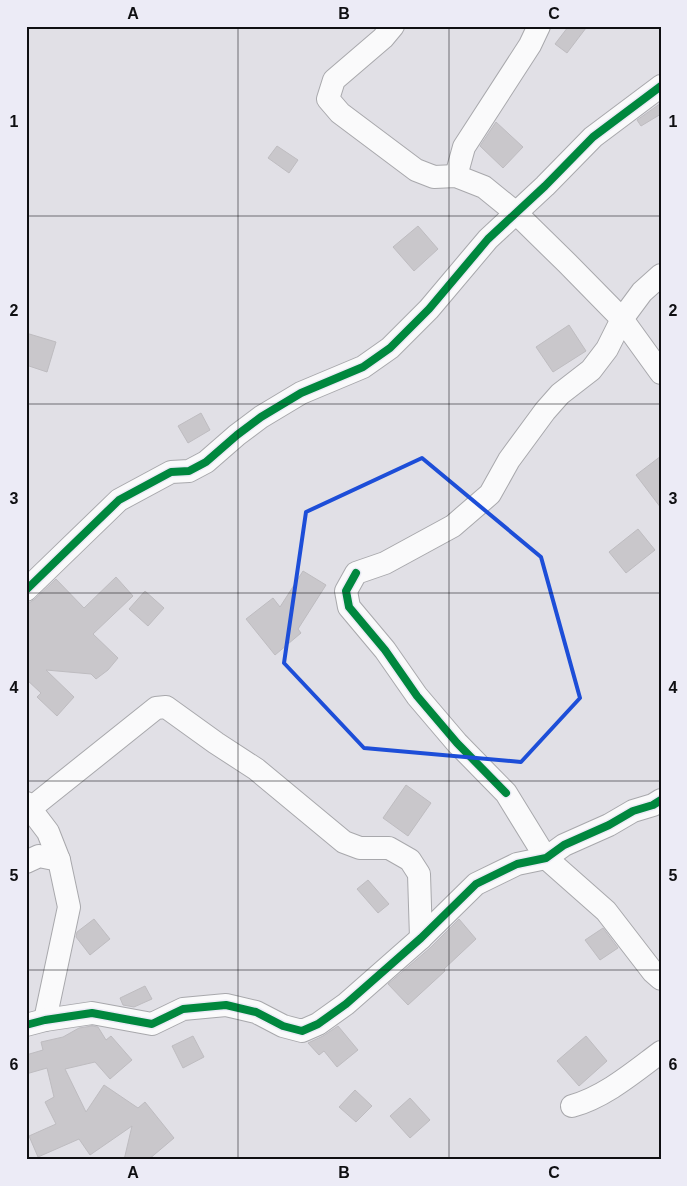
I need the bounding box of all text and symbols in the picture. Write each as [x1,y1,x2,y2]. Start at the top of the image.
text: A [127,5,139,22]
text: B [338,5,350,22]
text: C [548,5,560,22]
text: 1 [10,113,19,130]
text: 1 [669,113,678,130]
text: 2 [10,302,19,319]
text: 2 [669,302,678,319]
text: 3 [10,490,19,507]
text: 3 [669,490,678,507]
text: 4 [10,679,19,696]
text: 4 [669,679,678,696]
text: 5 [10,867,19,884]
text: 5 [669,867,678,884]
text: 6 [10,1056,19,1073]
text: 6 [669,1056,678,1073]
text: A [127,1164,139,1181]
text: B [338,1164,350,1181]
text: C [548,1164,560,1181]

